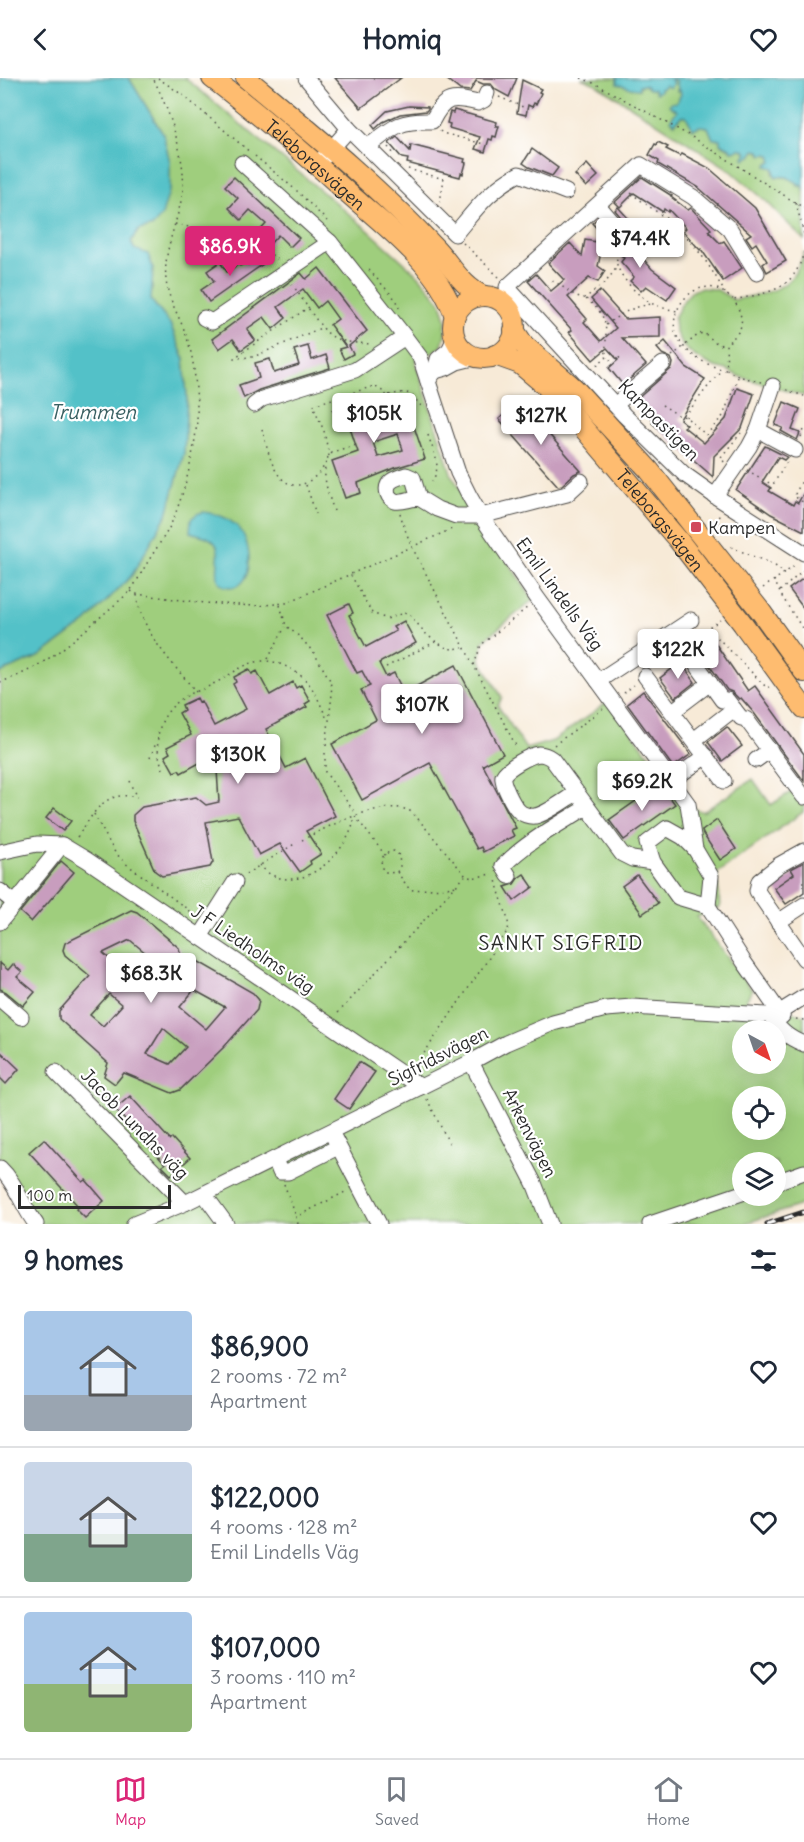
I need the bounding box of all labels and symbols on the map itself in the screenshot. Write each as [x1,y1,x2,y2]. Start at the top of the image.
street label: Teleborgsvägen [261,114,371,215]
pin: $74.4K [591,218,689,269]
pin: $86.9K [181,226,279,277]
street label: Kampastigen [613,374,705,466]
pin: $105K [332,393,416,444]
pin: $127K [499,395,583,446]
water label: Trummen [50,399,137,424]
street label: Teleborgsvägen [611,464,710,576]
place label: Kampen [708,516,775,539]
marker: Kampen [689,520,703,534]
street label: Emil Lindells Väg [511,533,609,655]
pin: $122K [636,629,720,680]
pin: $107K [380,684,464,735]
pin: $130K [196,734,280,785]
pin: $69.2K [593,761,691,812]
street label: J F Liedholms väg [187,899,319,999]
district label: SANKT SIGFRID [478,930,644,955]
pin: $68.3K [102,953,200,1004]
north arrow [732,1020,786,1074]
street label: Sigfridsvägen [384,1021,492,1091]
street label: Jacob Lundhs väg [76,1064,194,1184]
street label: Arkenvägen [498,1085,562,1181]
scale bar [18,1182,171,1210]

